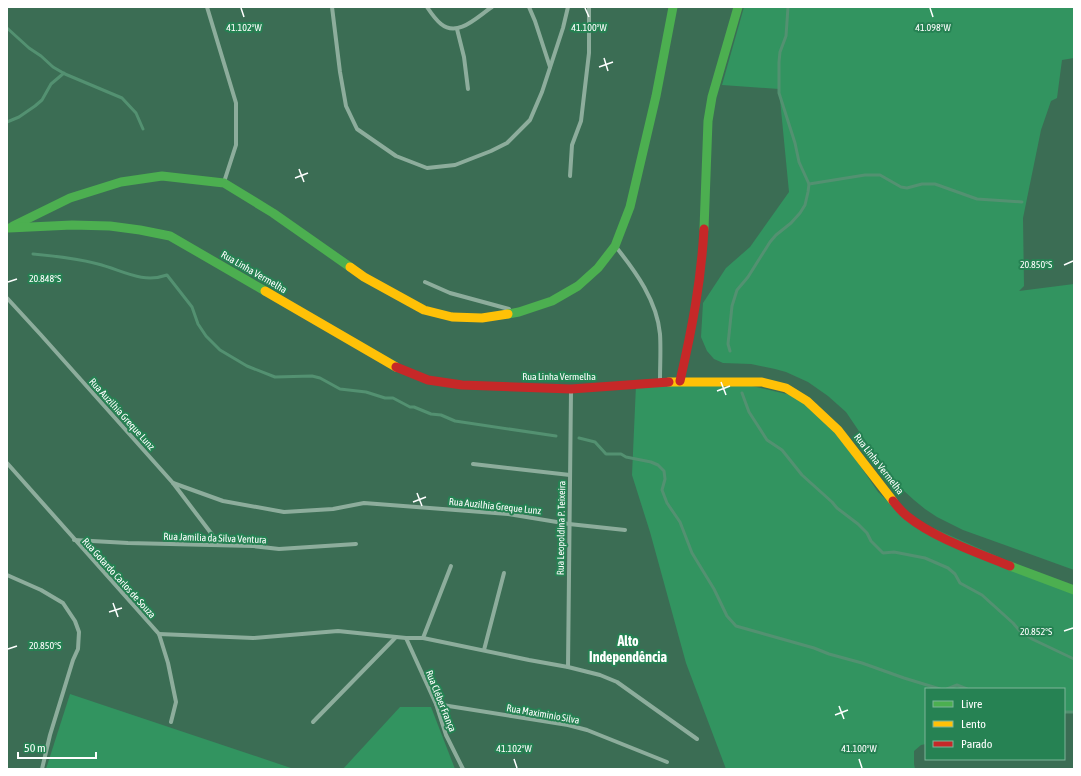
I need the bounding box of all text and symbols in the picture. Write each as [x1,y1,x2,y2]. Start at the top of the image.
text: 41.102°W [226,22,262,33]
text: 41.100°W [571,22,607,33]
text: 41.098°W [915,22,951,33]
street label: Rua Linha Vermelha [219,249,289,295]
text: 20.850°S [1020,259,1052,270]
text: 20.848°S [29,273,61,284]
street label: Rua Linha Vermelha [522,371,596,382]
street label: Rua Auzilhia Greque Lunz [87,376,157,452]
street label: Rua Linha Vermelha [852,432,906,497]
street label: Rua Leopoldina P. Teixeira [555,480,567,575]
street label: Rua Auzilhia Greque Lunz [448,496,542,516]
street label: Rua Jamilia da Silva Ventura [163,531,267,545]
street label: Rua Gotardo Carlos de Souza [80,536,158,621]
text: 20.852°S [1020,626,1052,637]
district label: Alto Independência [589,633,667,665]
text: 20.850°S [29,640,61,651]
street label: Rua Cléber França [424,669,458,734]
legend [925,688,1065,760]
text: Livre [961,697,982,711]
street label: Rua Maximinio Silva [506,702,581,726]
text: Lento [961,717,986,731]
scale bar [18,734,96,760]
text: Parado [961,737,993,751]
text: 50 m [24,741,46,755]
text: 41.102°W [496,743,532,754]
text: 41.100°W [841,743,877,754]

